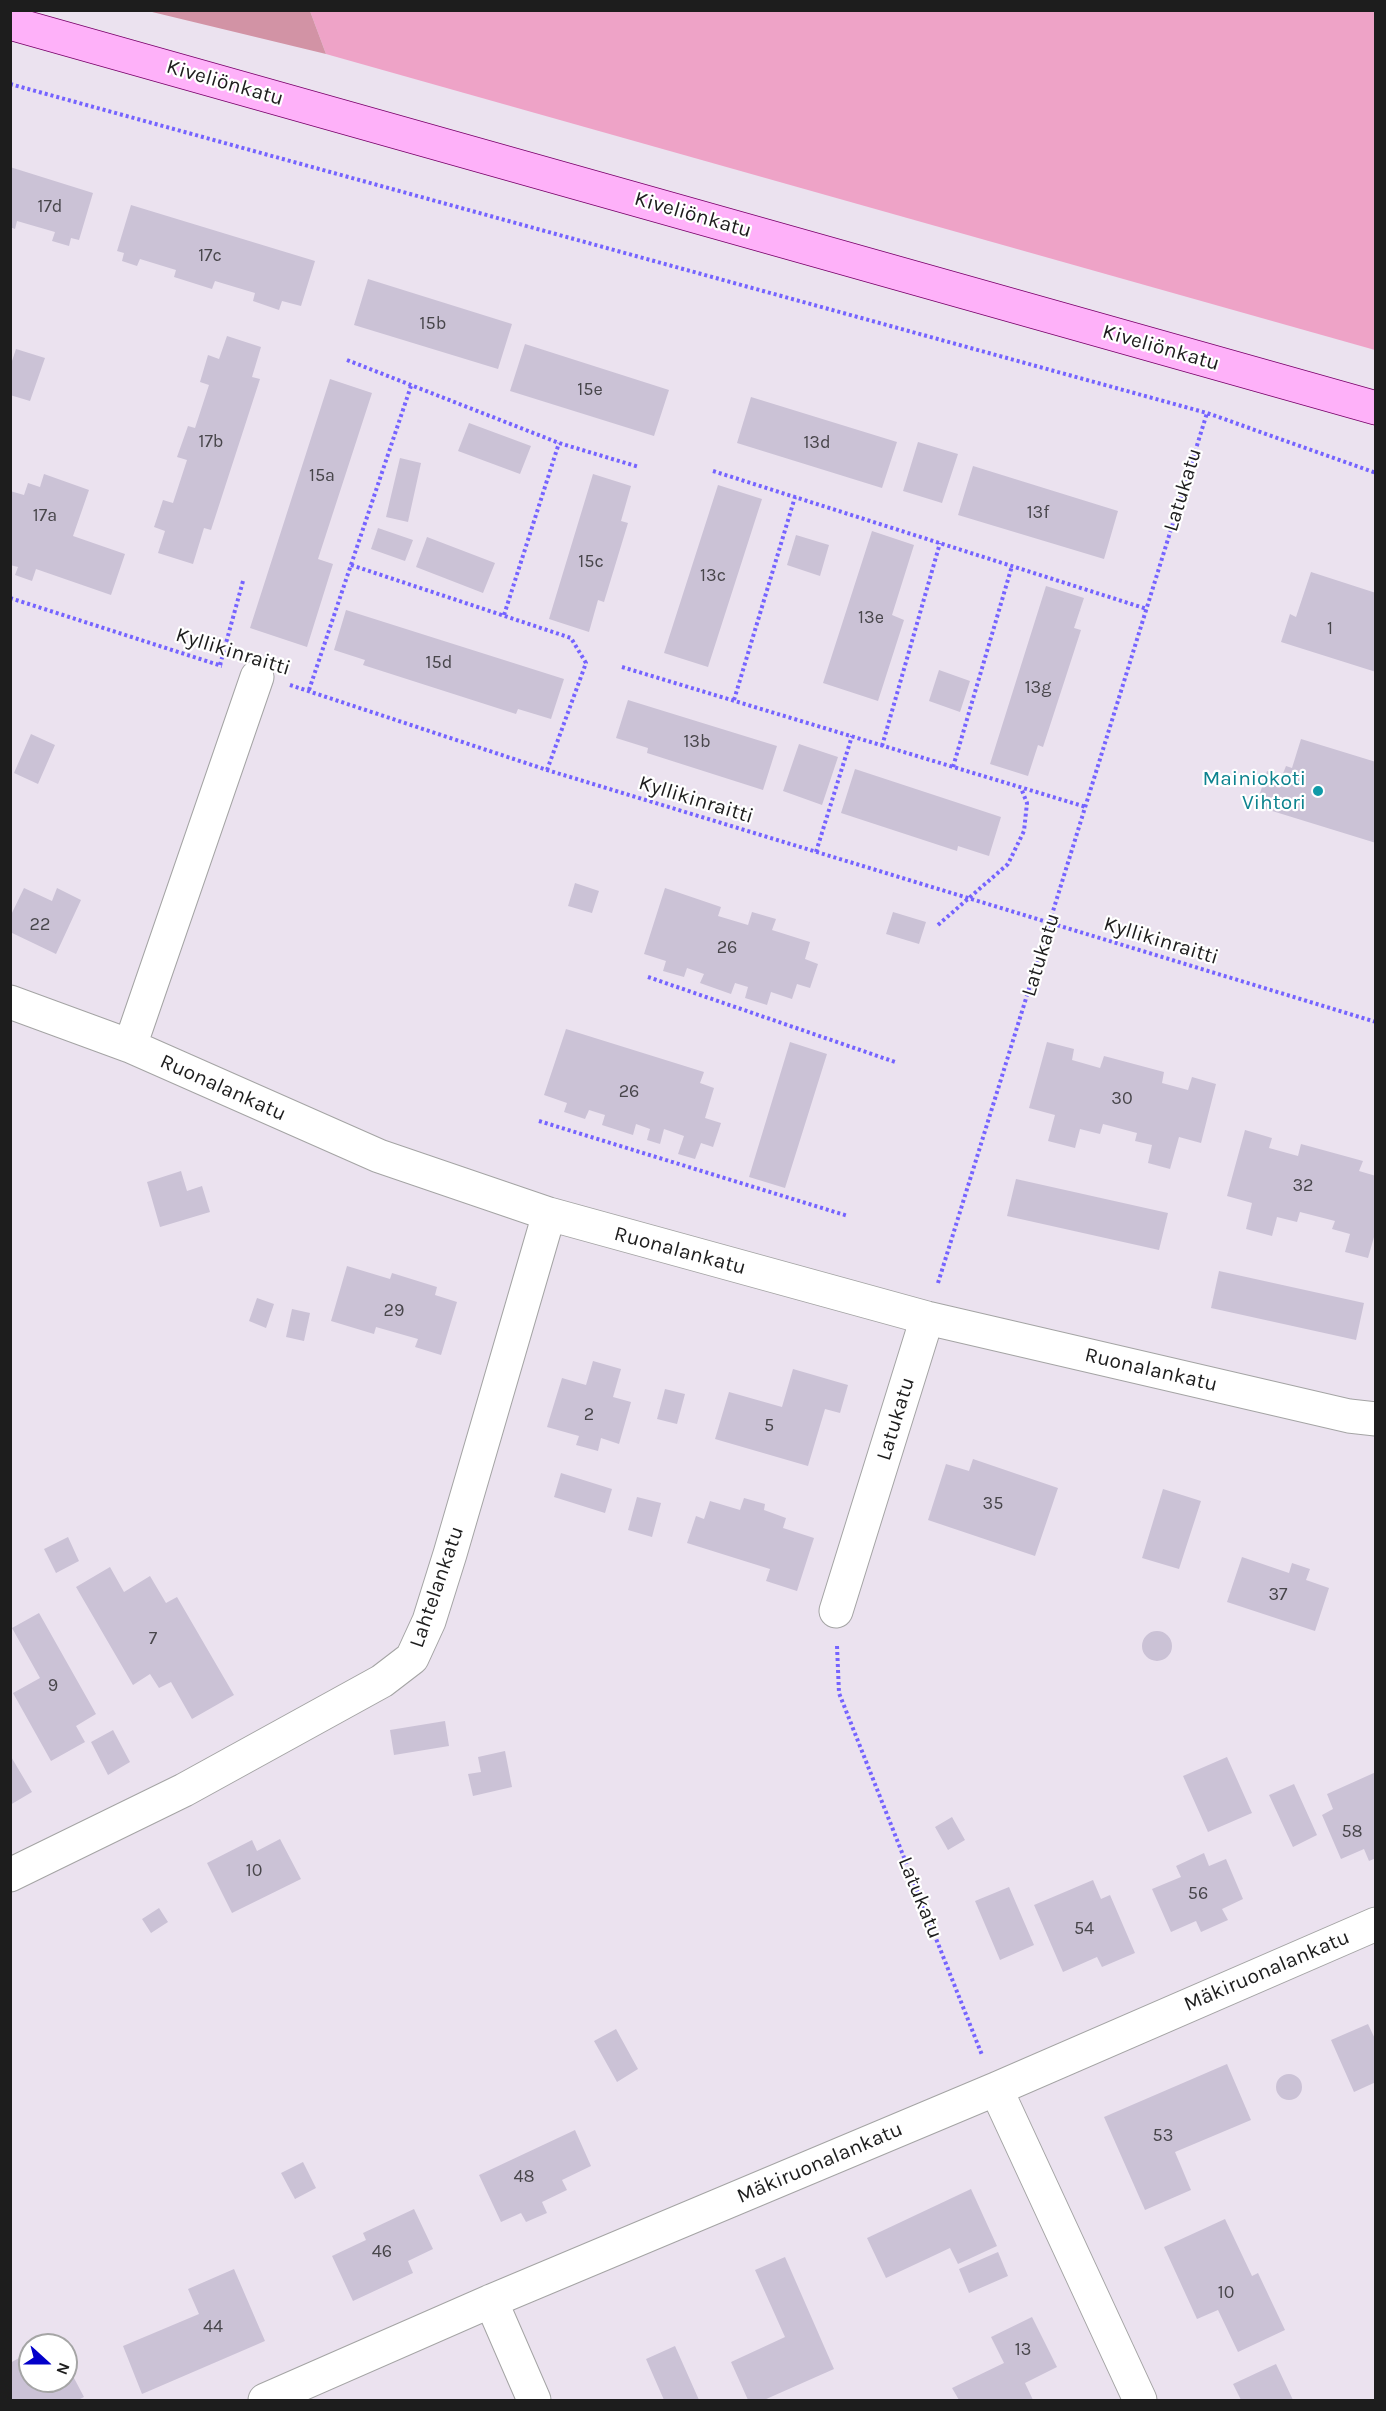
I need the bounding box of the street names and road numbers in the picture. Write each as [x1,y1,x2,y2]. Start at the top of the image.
street label: Kiveliönkatu [164,54,286,112]
street label: Kiveliönkatu [632,186,754,244]
street label: Kiveliönkatu [1100,319,1222,377]
street label: Latukatu [1158,445,1208,535]
street label: Kyllikinraitti [173,623,293,681]
street label: Kyllikinraitti [636,771,756,829]
street label: Latukatu [1016,910,1066,1000]
street label: Kyllikinraitti [1101,912,1221,970]
street label: Ruonalankatu [156,1049,290,1127]
street label: Ruonalankatu [611,1221,749,1281]
street label: Ruonalankatu [1082,1342,1220,1398]
street label: Latukatu [871,1374,921,1464]
street label: Lahtelankatu [404,1523,470,1651]
street label: Latukatu [892,1853,948,1943]
street label: Mäkiruonalankatu [1180,1925,1354,2017]
street label: Mäkiruonalankatu [733,2117,907,2209]

